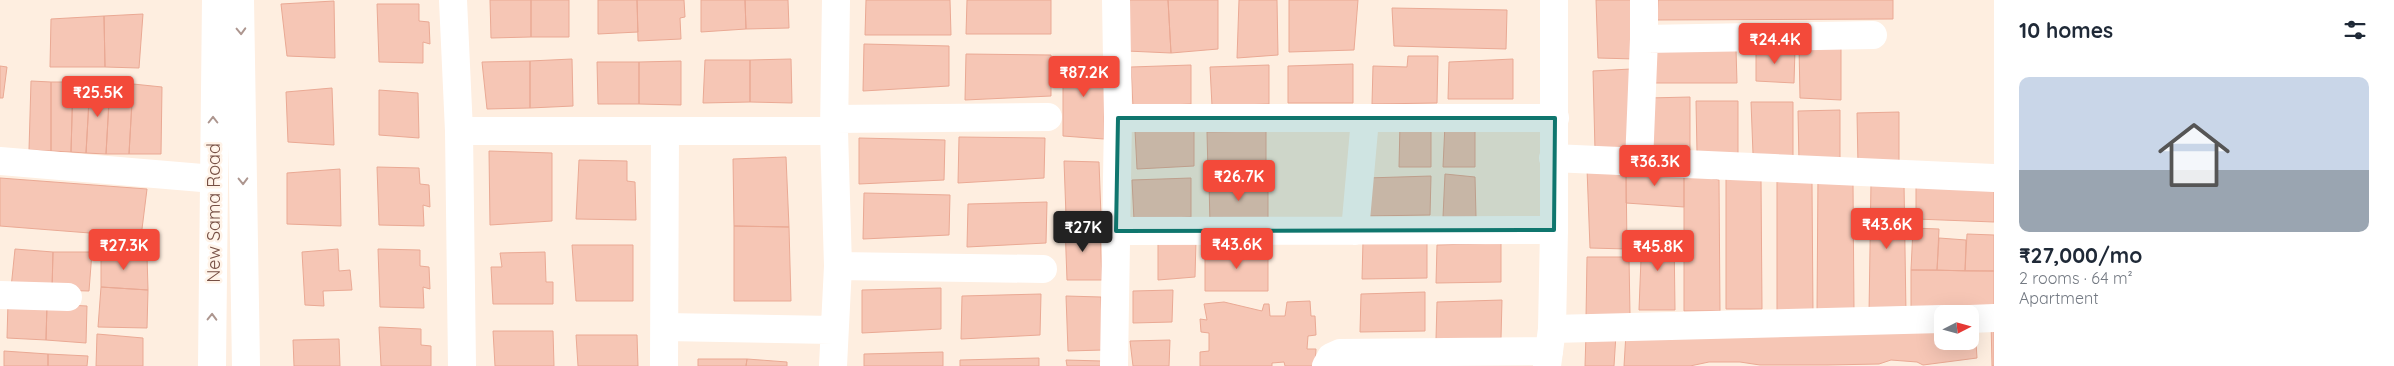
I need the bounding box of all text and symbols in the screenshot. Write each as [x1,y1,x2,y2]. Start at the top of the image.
icon: filters [2341,16,2369,44]
text: 10 homes [2019,17,2113,43]
pin: ₹24.4K [1734,22,1816,65]
one-way arrow [236,28,246,35]
text: ₹24.4K [1750,29,1800,49]
pin: ₹87.2K [1043,56,1125,98]
text: ₹87.2K [1060,62,1108,82]
pin: ₹25.5K [57,76,139,118]
text: ₹25.5K [73,82,123,102]
icon: home [2149,110,2239,200]
one-way arrow [208,116,218,124]
street label: New Sama Road [202,143,225,283]
pin: ₹36.3K [1614,144,1696,187]
text: ₹36.3K [1630,151,1680,171]
pin: ₹26.7K [1198,160,1280,202]
text: ₹26.7K [1214,166,1264,186]
one-way arrow [238,178,248,185]
pin: ₹43.6K [1846,208,1928,250]
pin: ₹27K [1053,210,1113,253]
text: ₹43.6K [1862,214,1912,234]
text: ₹27K [1064,217,1102,237]
pin: ₹27.3K [83,228,165,271]
pin: ₹43.6K [1196,228,1278,270]
pin: ₹45.8K [1617,230,1699,272]
text: ₹43.6K [1212,234,1262,254]
text: ₹27.3K [100,235,148,255]
text: ₹45.8K [1633,236,1683,256]
text: ₹27,000/mo [2019,242,2142,268]
text: 2 rooms · 64 m² [2019,268,2133,288]
text: Apartment [2019,288,2099,308]
north arrow [1934,305,1979,350]
map controls [1934,305,1979,350]
one-way arrow [207,313,217,321]

